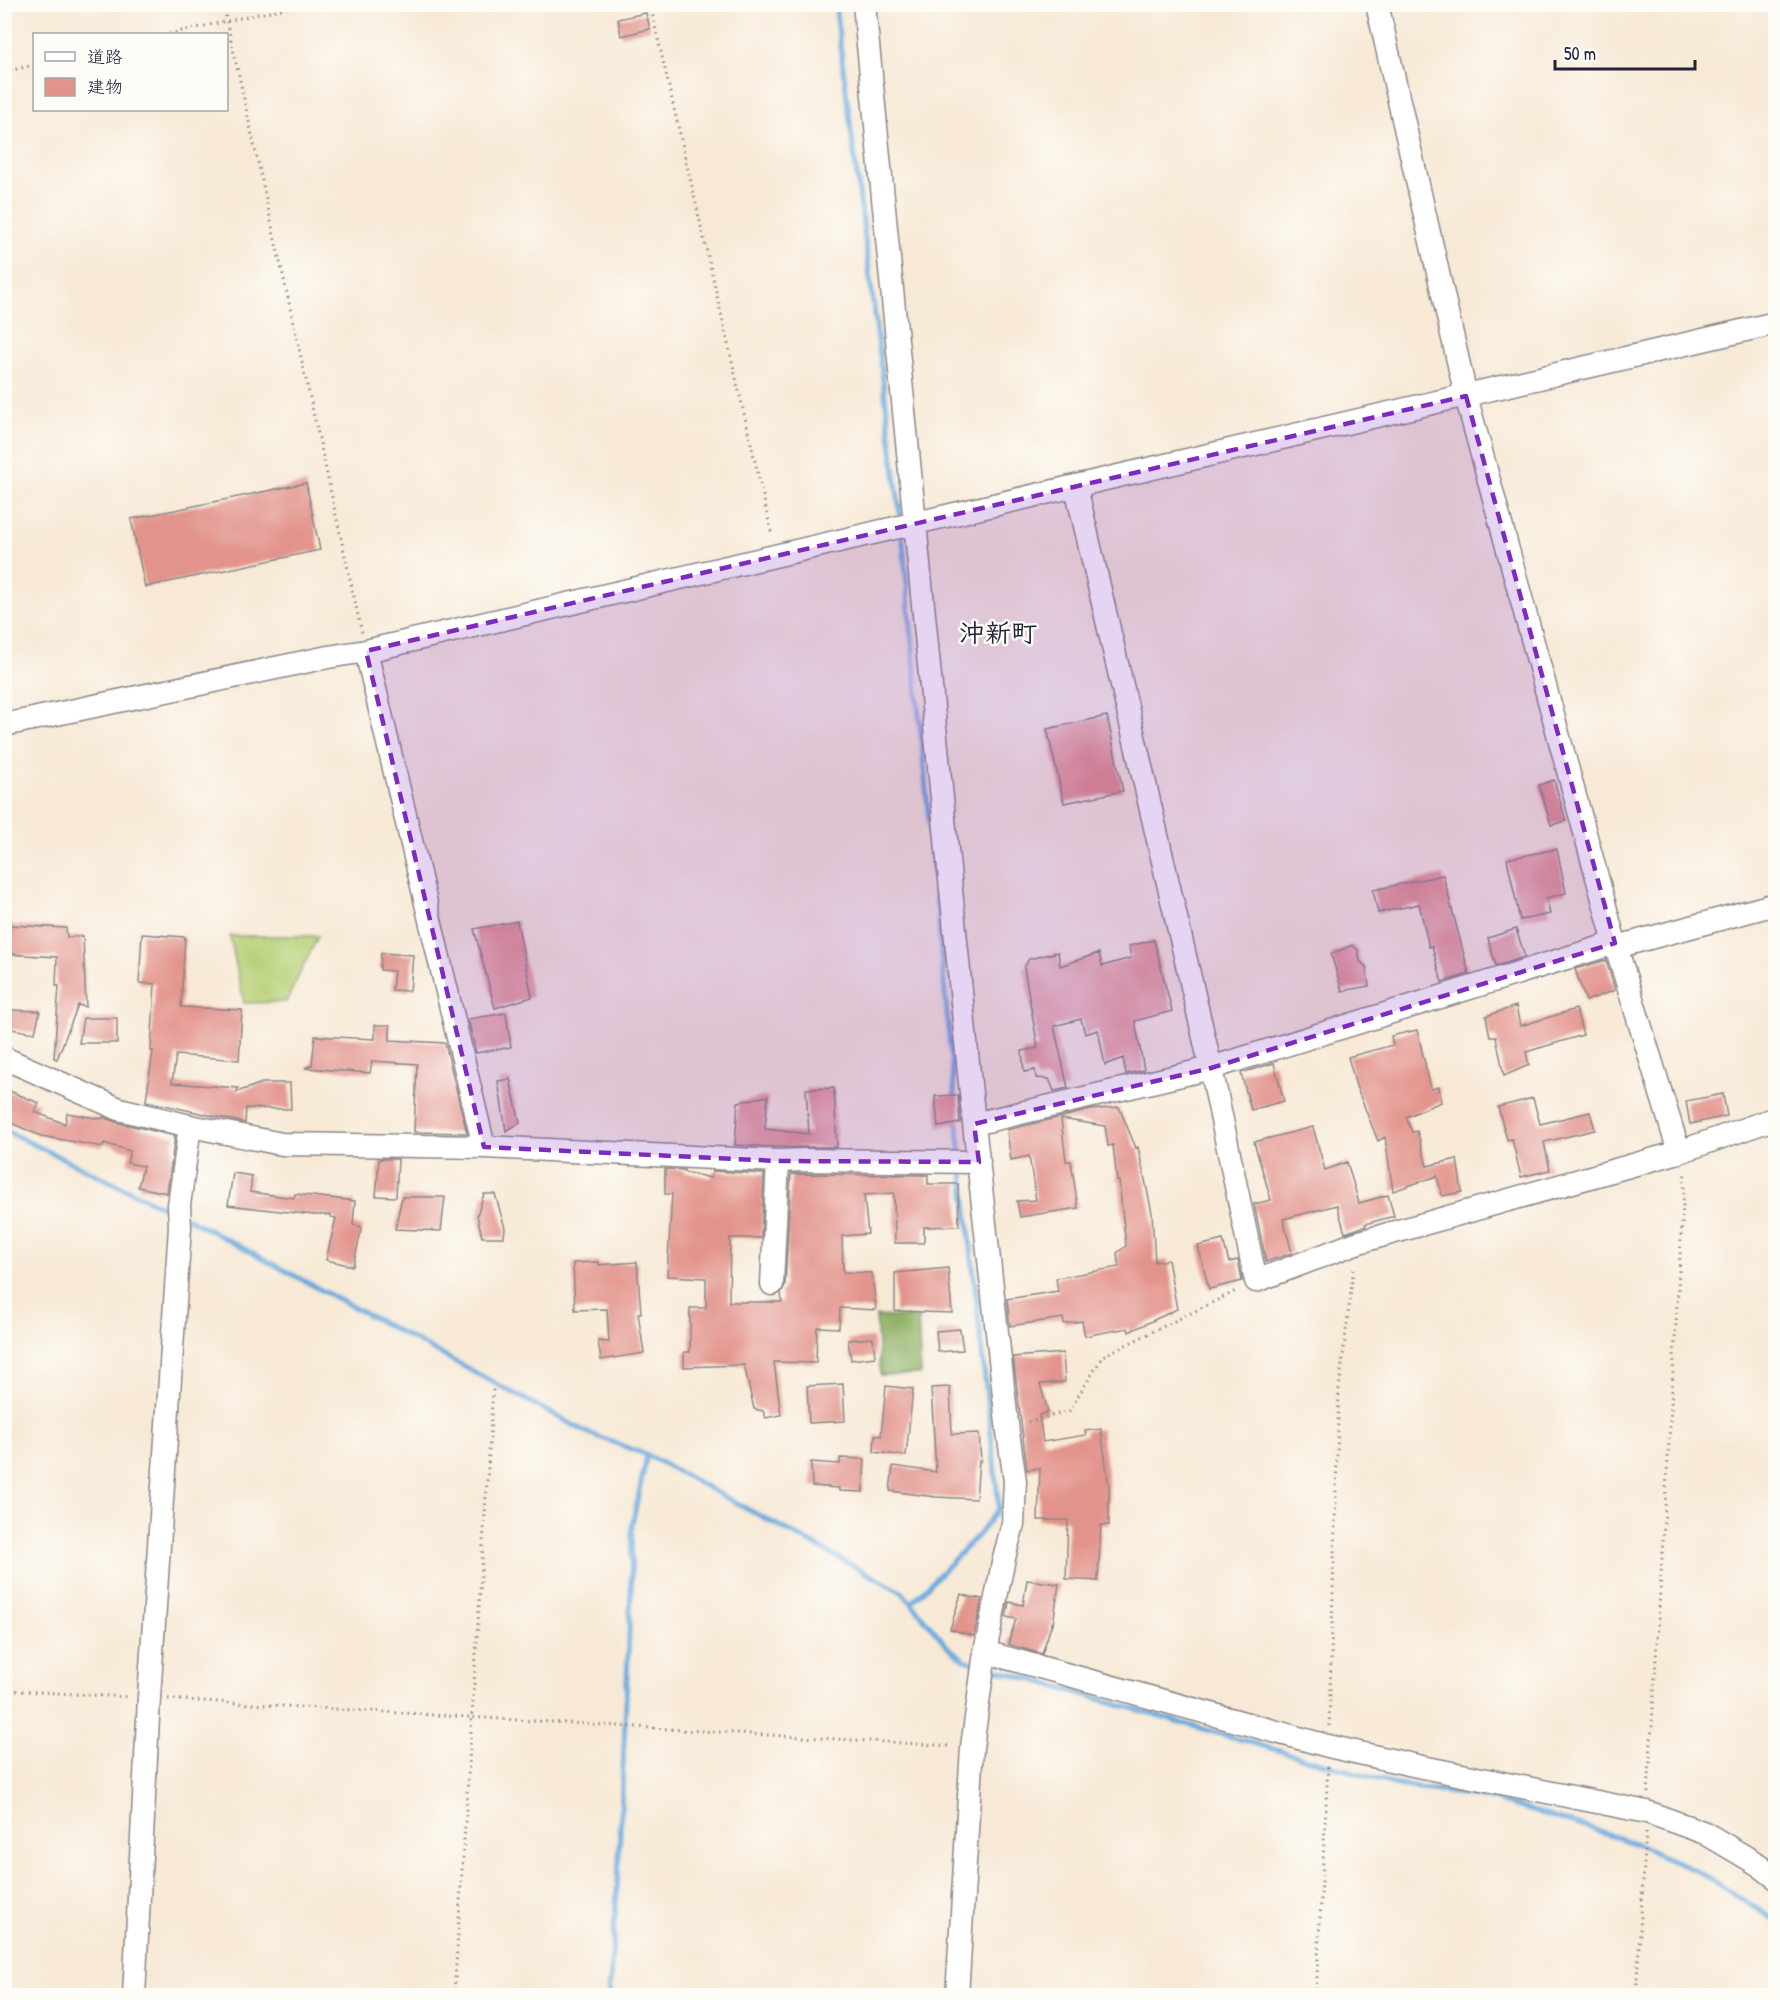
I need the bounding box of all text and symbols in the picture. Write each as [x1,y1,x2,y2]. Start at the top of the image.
legend [33,33,228,111]
scale bar [1555,33,1694,71]
text: 50 m [1564,41,1596,66]
text: 道路 [87,44,123,69]
text: 建物 [87,74,123,99]
district label: 沖新町 [959,615,1037,650]

